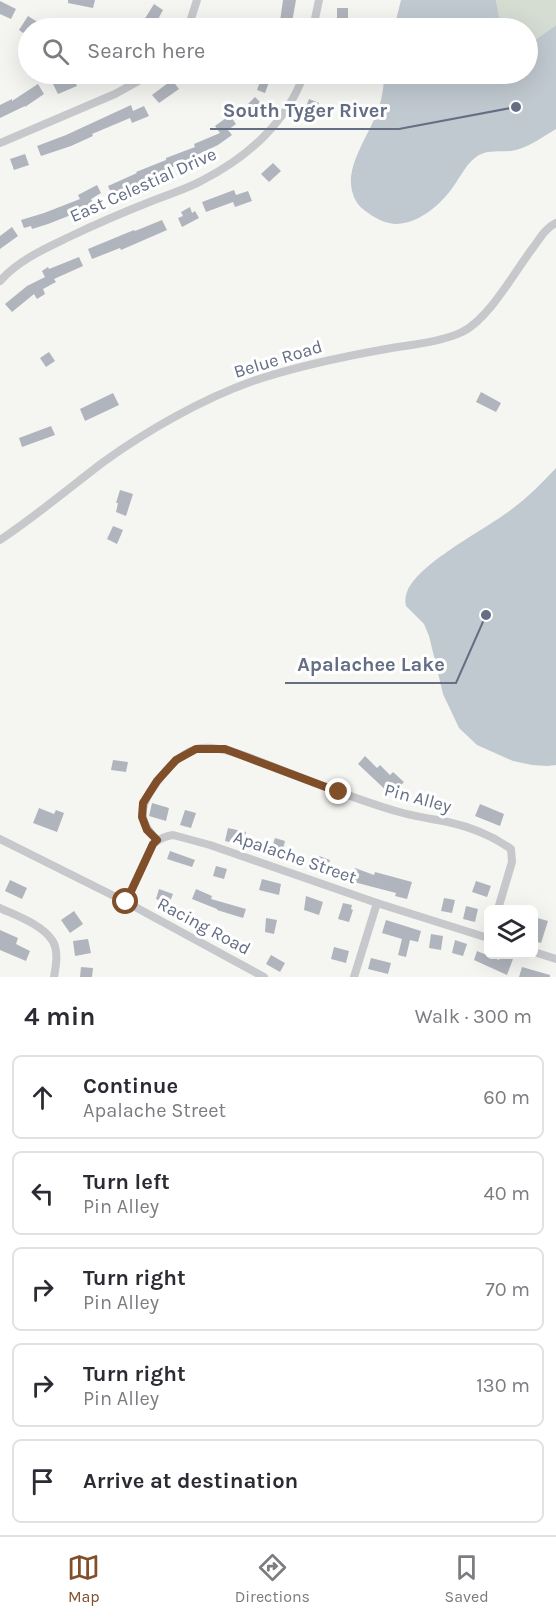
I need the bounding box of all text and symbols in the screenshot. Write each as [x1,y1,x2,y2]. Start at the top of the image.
search box [18,18,538,84]
icon: search [39,35,72,68]
text: Search here [87,38,205,64]
callout: South Tyger River [210,91,399,129]
text: South Tyger River [223,99,387,122]
street label: East Celestial Drive [66,143,220,227]
street label: Belue Road [231,335,325,383]
callout: Apalachee Lake [285,645,456,683]
text: Apalachee Lake [297,653,445,676]
route end [325,778,351,804]
street label: Pin Alley [382,779,455,818]
street label: Apalache Street [231,826,360,888]
route start [112,888,138,914]
street label: Racing Road [154,892,254,960]
map controls [484,905,538,959]
button: layers [484,905,538,959]
text: 4 min [24,1001,95,1032]
text: Walk · 300 m [415,1005,532,1028]
text: Continue [83,1073,178,1099]
icon: ahead [26,1081,59,1114]
text: 60 m [483,1086,530,1109]
text: Apalache Street [83,1099,226,1122]
text: Turn left [83,1169,170,1195]
icon: left [26,1177,59,1210]
text: 40 m [484,1182,530,1205]
text: Pin Alley [83,1195,159,1218]
text: Turn right [83,1265,186,1291]
icon: right [26,1273,59,1306]
text: 70 m [485,1278,530,1301]
text: Pin Alley [83,1291,159,1314]
text: Turn right [83,1361,186,1387]
icon: right [26,1369,59,1402]
text: 130 m [476,1374,530,1397]
text: Pin Alley [83,1387,159,1410]
icon: arrive [26,1465,59,1498]
text: Arrive at destination [83,1468,298,1494]
tab: Map [67,1551,100,1606]
tab: Directions [235,1551,310,1606]
tab: Saved [445,1551,489,1606]

